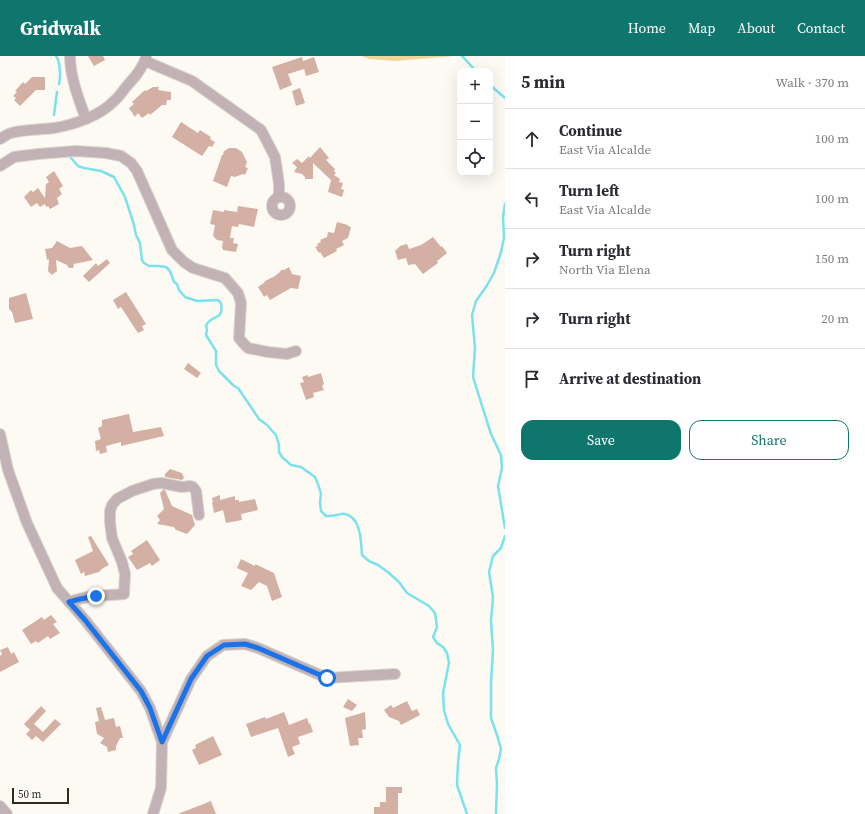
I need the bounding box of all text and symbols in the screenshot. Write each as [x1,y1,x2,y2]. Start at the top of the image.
text: Gridwalk [20,15,101,41]
text: Home [628,18,666,38]
text: Map [688,18,715,38]
text: About [737,18,775,38]
text: Contact [797,18,845,38]
map controls [457,68,493,176]
button: + [457,68,493,104]
text: 5 min [521,70,565,94]
text: Walk · 370 m [776,74,849,91]
button: − [457,104,493,140]
text: Continue [559,120,622,141]
icon: ahead [521,128,543,150]
text: 100 m [815,130,849,147]
button: locate [457,140,493,176]
text: East Via Alcalde [559,141,651,158]
text: Turn left [559,180,619,201]
icon: left [521,188,543,210]
text: 100 m [815,190,849,207]
text: East Via Alcalde [559,201,651,218]
text: Turn right [559,240,631,261]
icon: right [521,248,543,270]
text: 150 m [815,250,849,267]
text: North Via Elena [559,261,651,278]
icon: right [521,308,543,330]
text: Turn right [559,308,631,329]
text: 20 m [821,310,849,327]
icon: arrive [521,368,543,390]
text: Arrive at destination [559,368,701,389]
button: Save [521,420,681,460]
button: Share [689,420,849,460]
route end [87,587,105,605]
route start [318,669,336,687]
scale bar [12,786,69,805]
text: 50 m [18,787,41,802]

